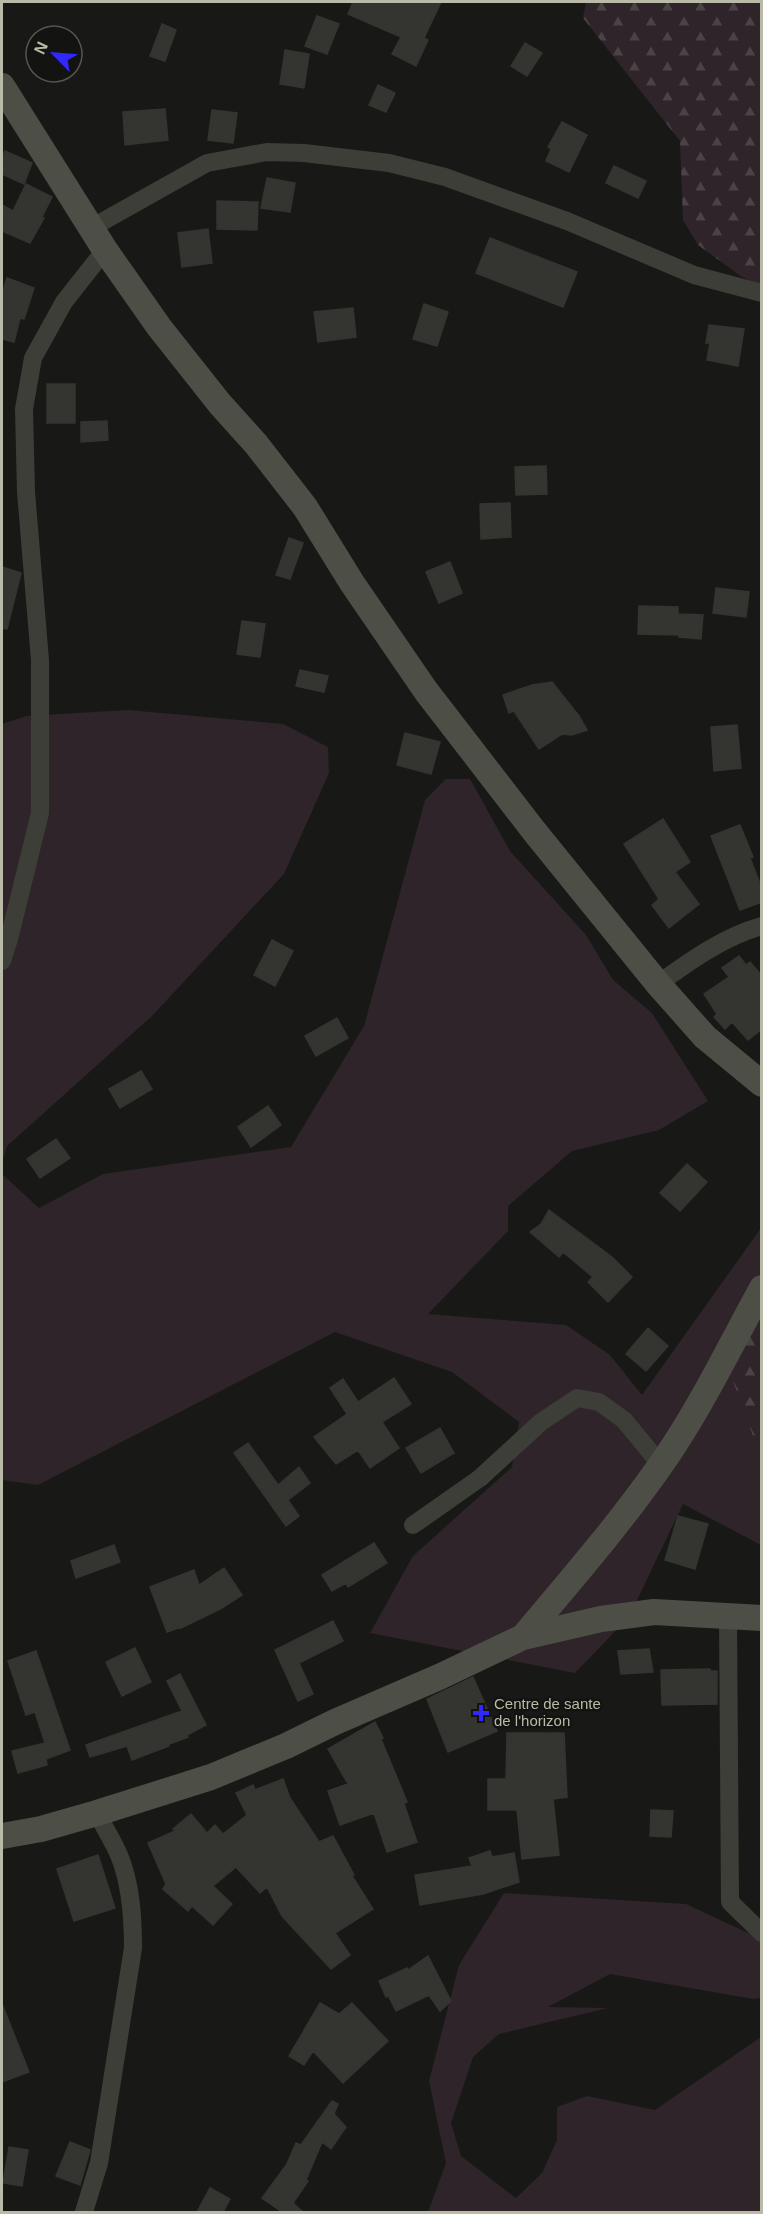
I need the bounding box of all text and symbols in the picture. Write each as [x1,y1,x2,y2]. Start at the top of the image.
north arrow [24,24,84,84]
text: N [31,39,51,57]
place label: Centre de sante de l'horizon [494,1695,601,1729]
marker: Centre de sante de l'horizon [472,1704,490,1722]

